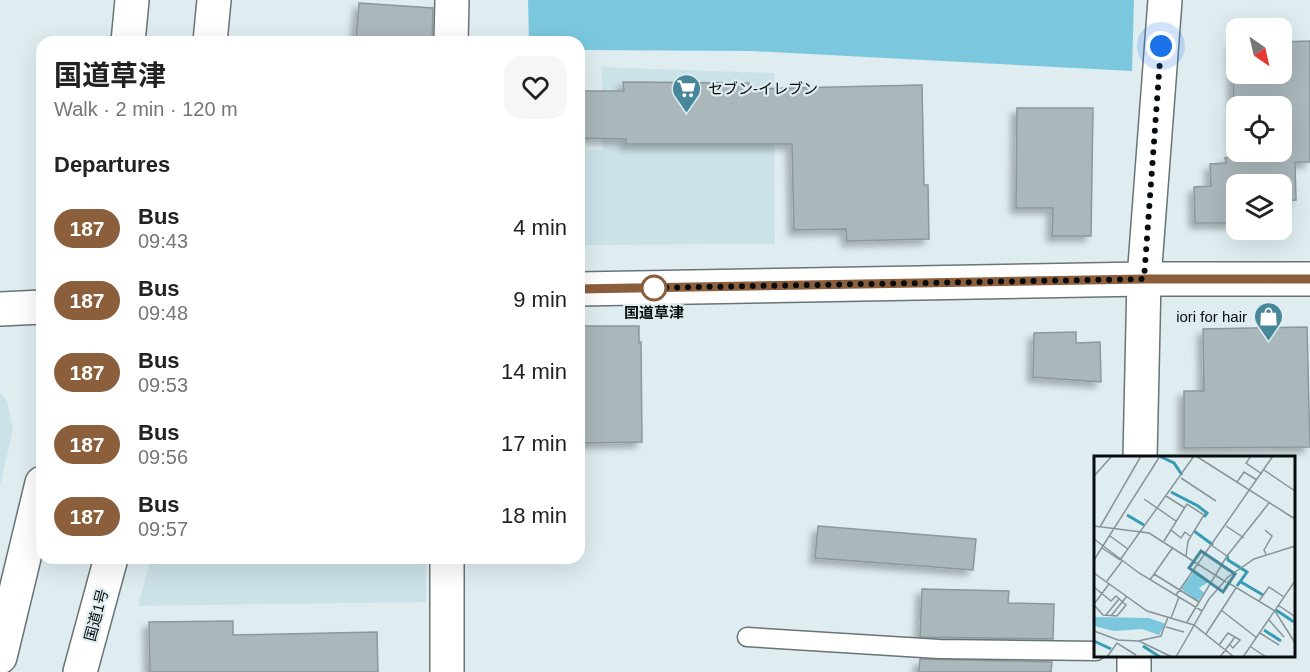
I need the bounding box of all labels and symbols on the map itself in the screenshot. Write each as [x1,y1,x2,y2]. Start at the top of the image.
north arrow [1226,18,1292,84]
your location [1146,31,1176,61]
supermarket icon: セブン-イレブン [671,72,703,114]
place label: セブン-イレブン [708,80,818,97]
marker: 国道草津 [641,275,667,301]
shop icon: iori for hair [1252,300,1284,342]
place label: 国道草津 [624,304,684,321]
place label: iori for hair [1176,308,1247,325]
inset map [1094,456,1295,657]
street label: 国道1号 [81,587,111,643]

